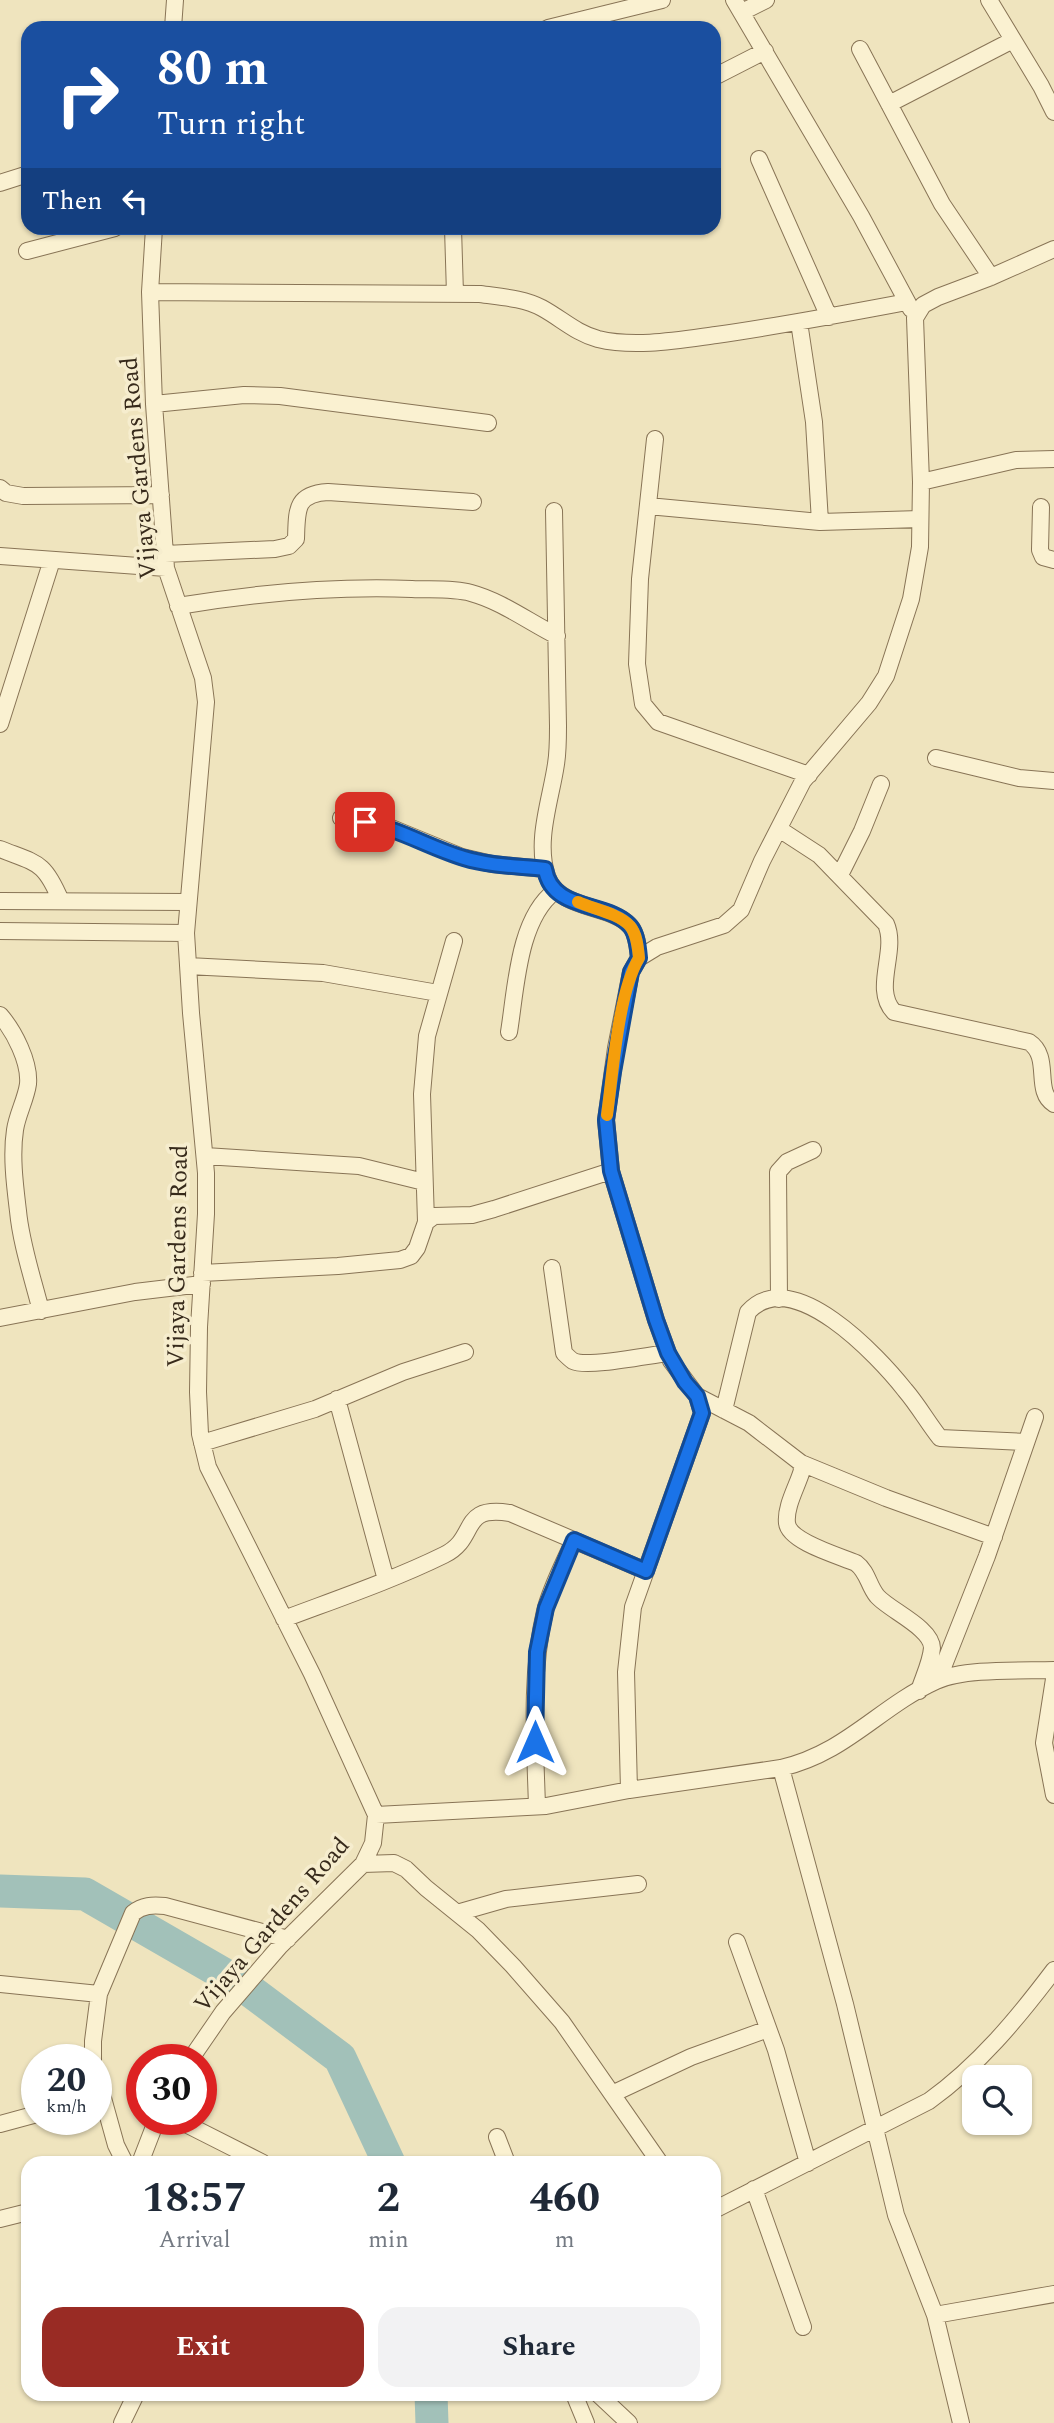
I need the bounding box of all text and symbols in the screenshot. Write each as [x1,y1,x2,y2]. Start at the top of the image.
text: 80 m [157,32,268,107]
icon: right [42,49,133,140]
text: Turn right [157,100,305,149]
text: Then [42,181,102,221]
icon: left [116,182,154,220]
street label: Vijaya Gardens Road [111,355,167,581]
pin [335,792,395,852]
icon: arrive [346,803,384,841]
street label: Vijaya Gardens Road [158,1144,198,1368]
position arrow [498,1705,572,1779]
street label: Vijaya Gardens Road [185,1829,359,2021]
speed limit sign: 30 [126,2044,217,2135]
text: 20 [47,2054,86,2107]
map controls [962,2065,1032,2135]
button: search [962,2065,1032,2135]
text: km/h [46,2093,87,2120]
text: 18:57 [142,2167,247,2230]
text: 2 [377,2167,400,2230]
text: 460 [529,2167,600,2230]
text: Arrival [159,2223,230,2258]
text: min [368,2223,409,2258]
text: m [555,2223,575,2258]
button: Exit [42,2307,364,2387]
button: Share [378,2307,700,2387]

